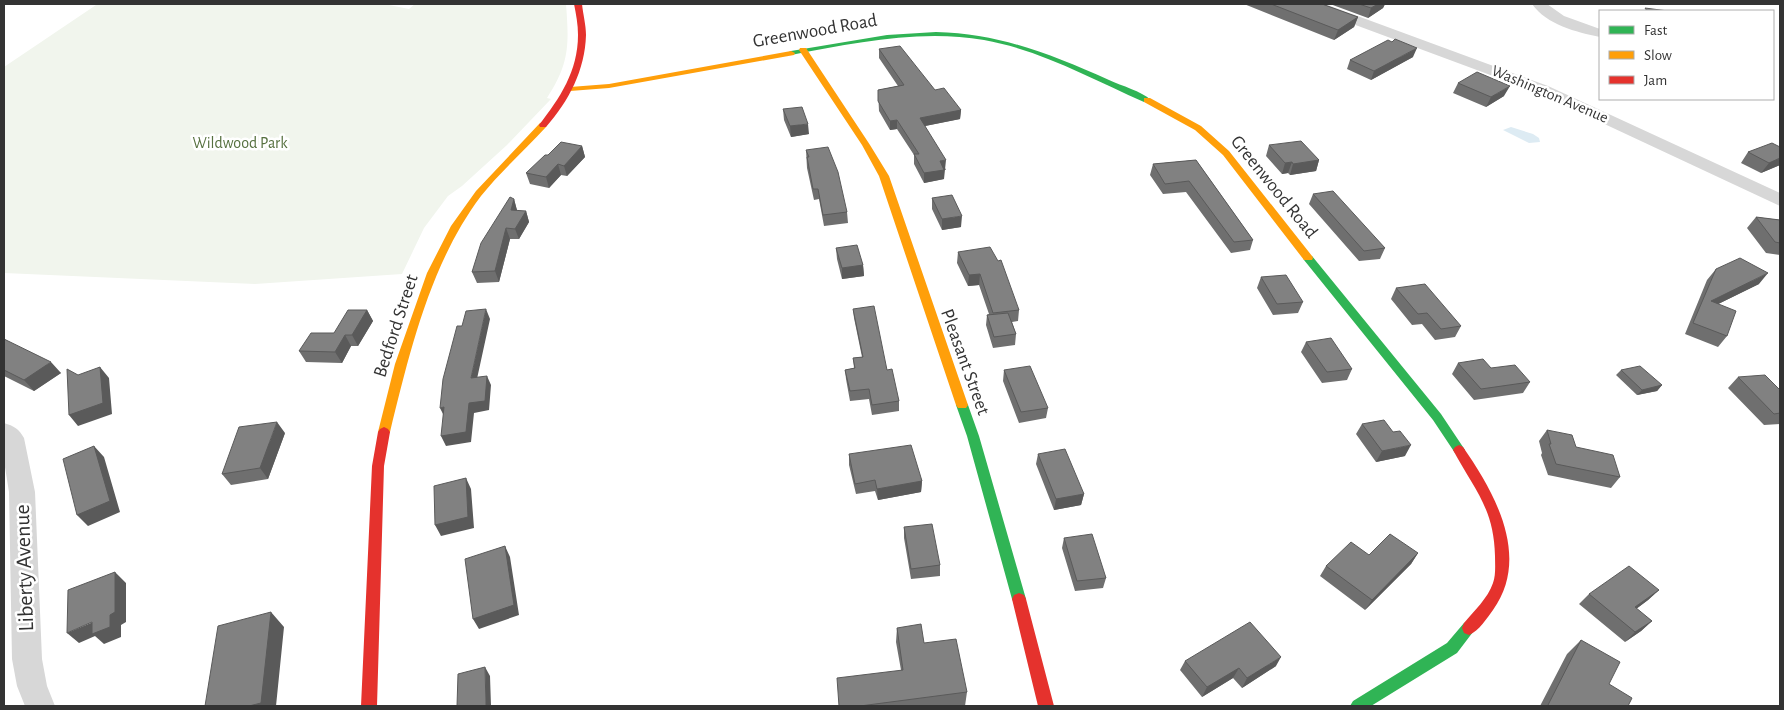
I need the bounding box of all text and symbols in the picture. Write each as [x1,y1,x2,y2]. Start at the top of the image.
legend [1599,10,1774,100]
street label: Greenwood Road [751,11,879,51]
text: Fast [1644,23,1668,38]
text: Slow [1644,48,1672,63]
street label: Washington Avenue [1489,62,1611,126]
text: Jam [1644,73,1667,88]
street label: Greenwood Road [1227,132,1321,242]
park label: Wildwood Park [192,135,288,151]
street label: Bedford Street [370,272,422,380]
street label: Pleasant Street [937,306,993,418]
street label: Liberty Avenue [11,504,37,632]

